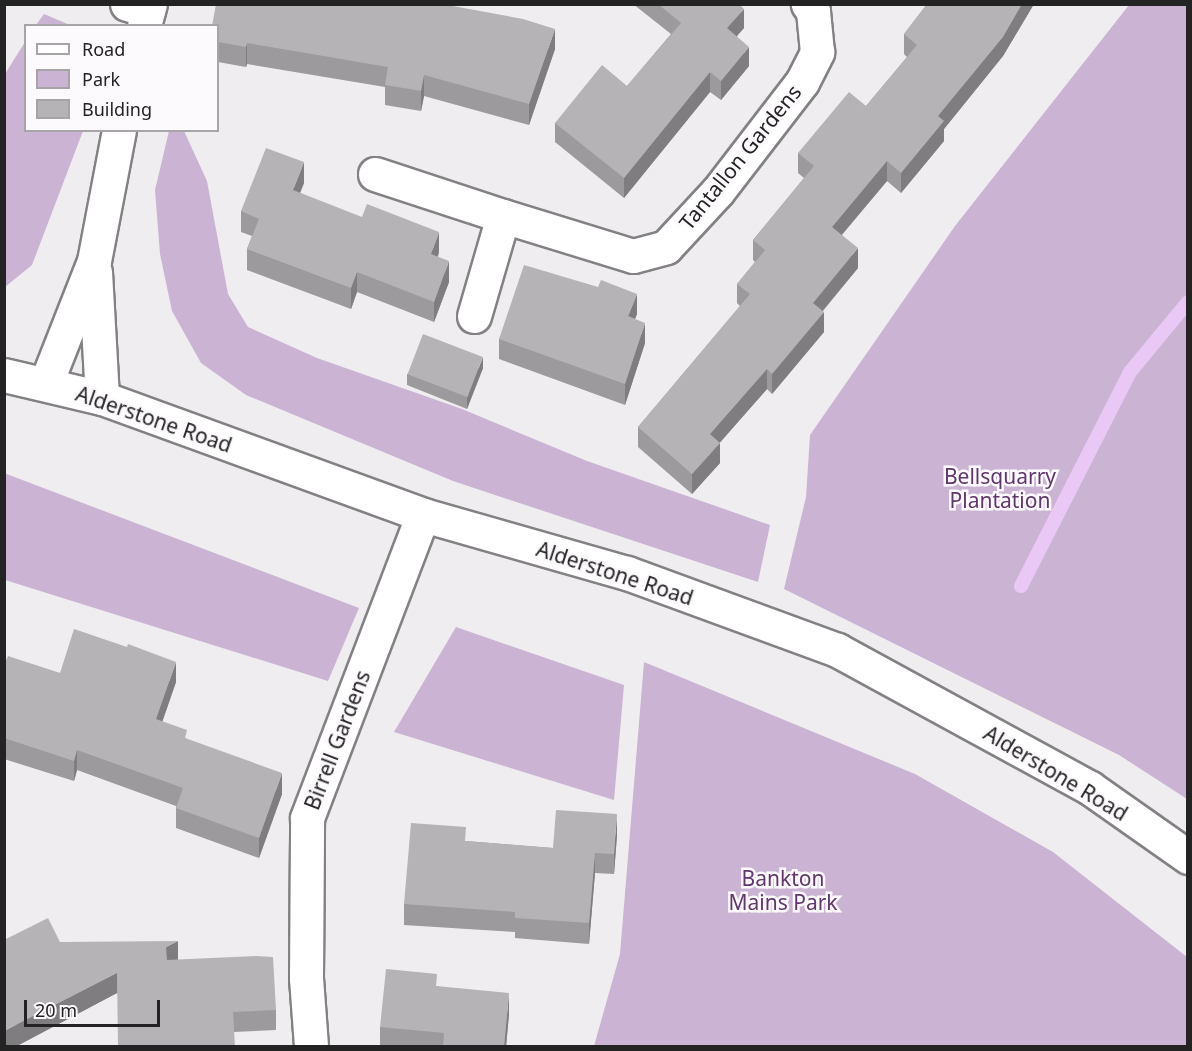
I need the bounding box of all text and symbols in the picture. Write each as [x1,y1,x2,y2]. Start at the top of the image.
legend [24,24,219,132]
text: Road [82,37,125,61]
text: Park [82,67,120,91]
street label: Tantallon Gardens [674,79,806,235]
text: Building [82,97,152,121]
street label: Alderstone Road [73,380,235,458]
park label: Bellsquarry Plantation [944,463,1056,513]
street label: Alderstone Road [533,536,697,610]
street label: Birrell Gardens [299,667,375,813]
street label: Alderstone Road [979,720,1133,826]
park label: Bankton Mains Park [728,865,838,915]
scale bar [27,988,164,1026]
text: 20 m [35,998,77,1022]

